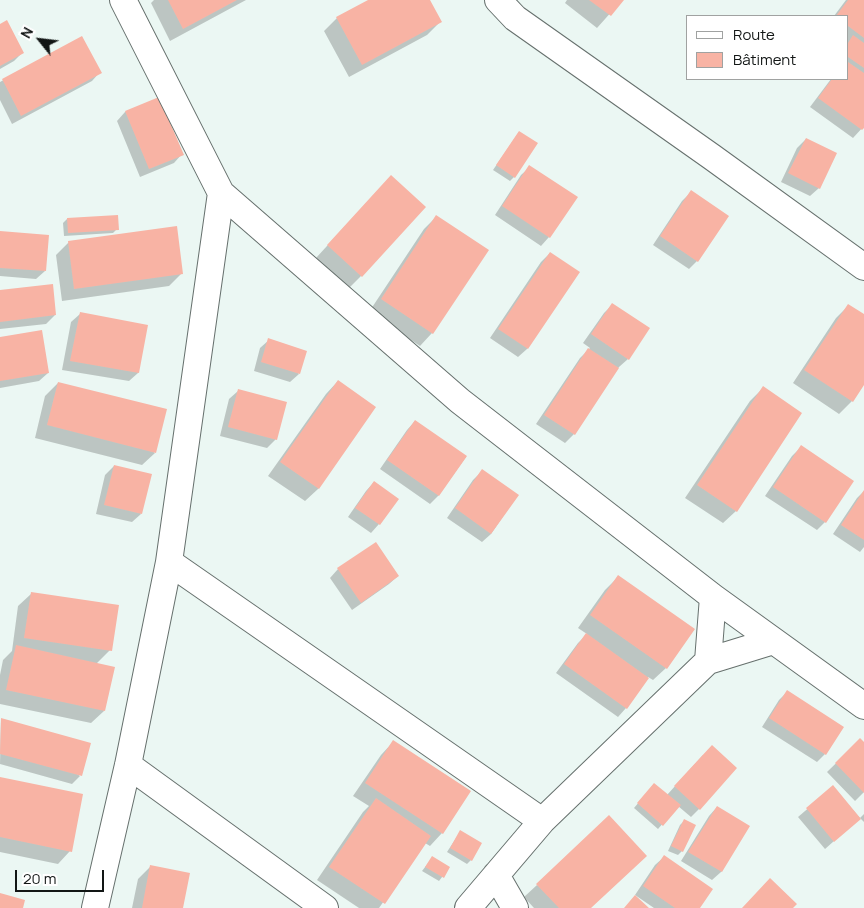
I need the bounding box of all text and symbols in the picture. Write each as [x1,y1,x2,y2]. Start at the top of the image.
north arrow [15,15,65,65]
legend [686,15,849,80]
text: N [16,23,37,41]
text: Route [733,24,775,45]
text: Bâtiment [733,49,796,70]
scale bar [18,860,106,892]
text: 20 m [23,868,56,889]

